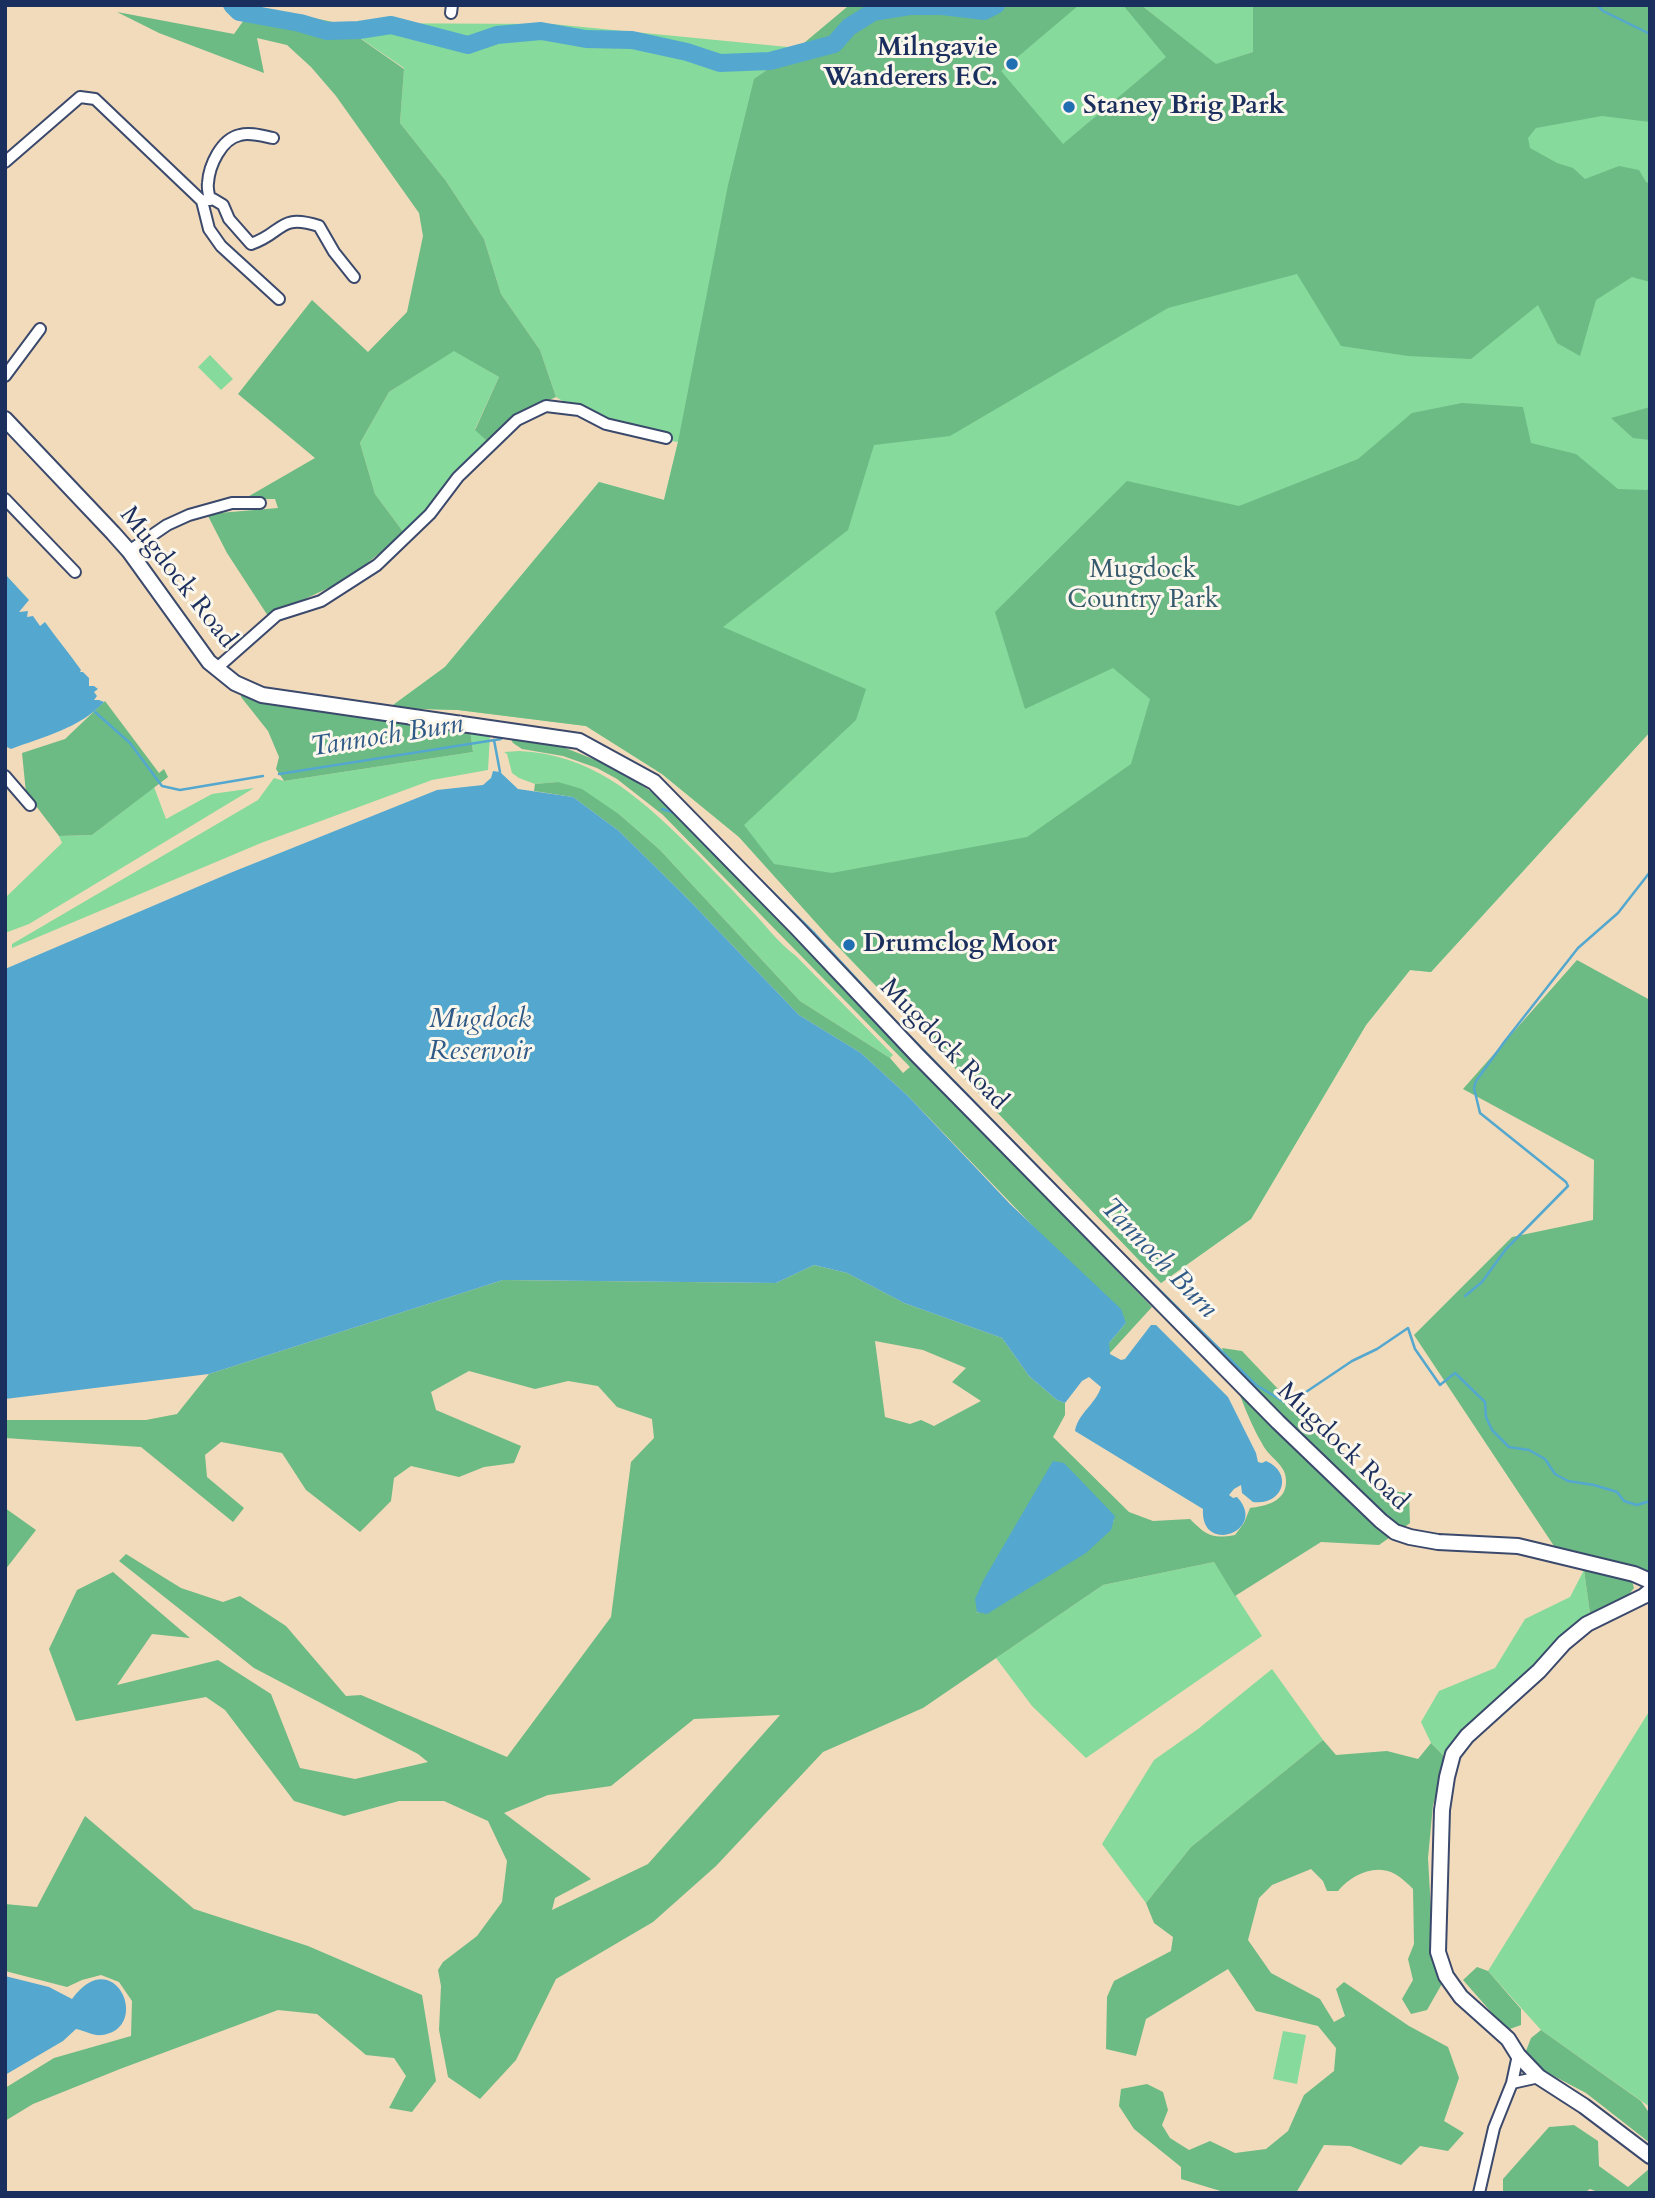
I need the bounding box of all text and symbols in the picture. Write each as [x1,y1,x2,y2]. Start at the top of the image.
place label: Milngavie Wanderers F.C. [823,33,998,94]
marker: Milngavie Wanderers F.C. [1004,56,1020,72]
place label: Staney Brig Park [1083,91,1285,123]
marker: Staney Brig Park [1061,99,1077,115]
street label: Mugdock Road [112,501,242,655]
park label: Mugdock Country Park [1067,555,1219,616]
water label: Tannoch Burn [308,708,466,766]
place label: Drumclog Moor [863,929,1057,961]
marker: Drumclog Moor [841,937,857,953]
street label: Mugdock Road [872,973,1014,1117]
water label: Mugdock Reservoir [429,1004,531,1070]
water label: Tannoch Burn [1092,1192,1224,1326]
street label: Mugdock Road [1270,1376,1414,1518]

